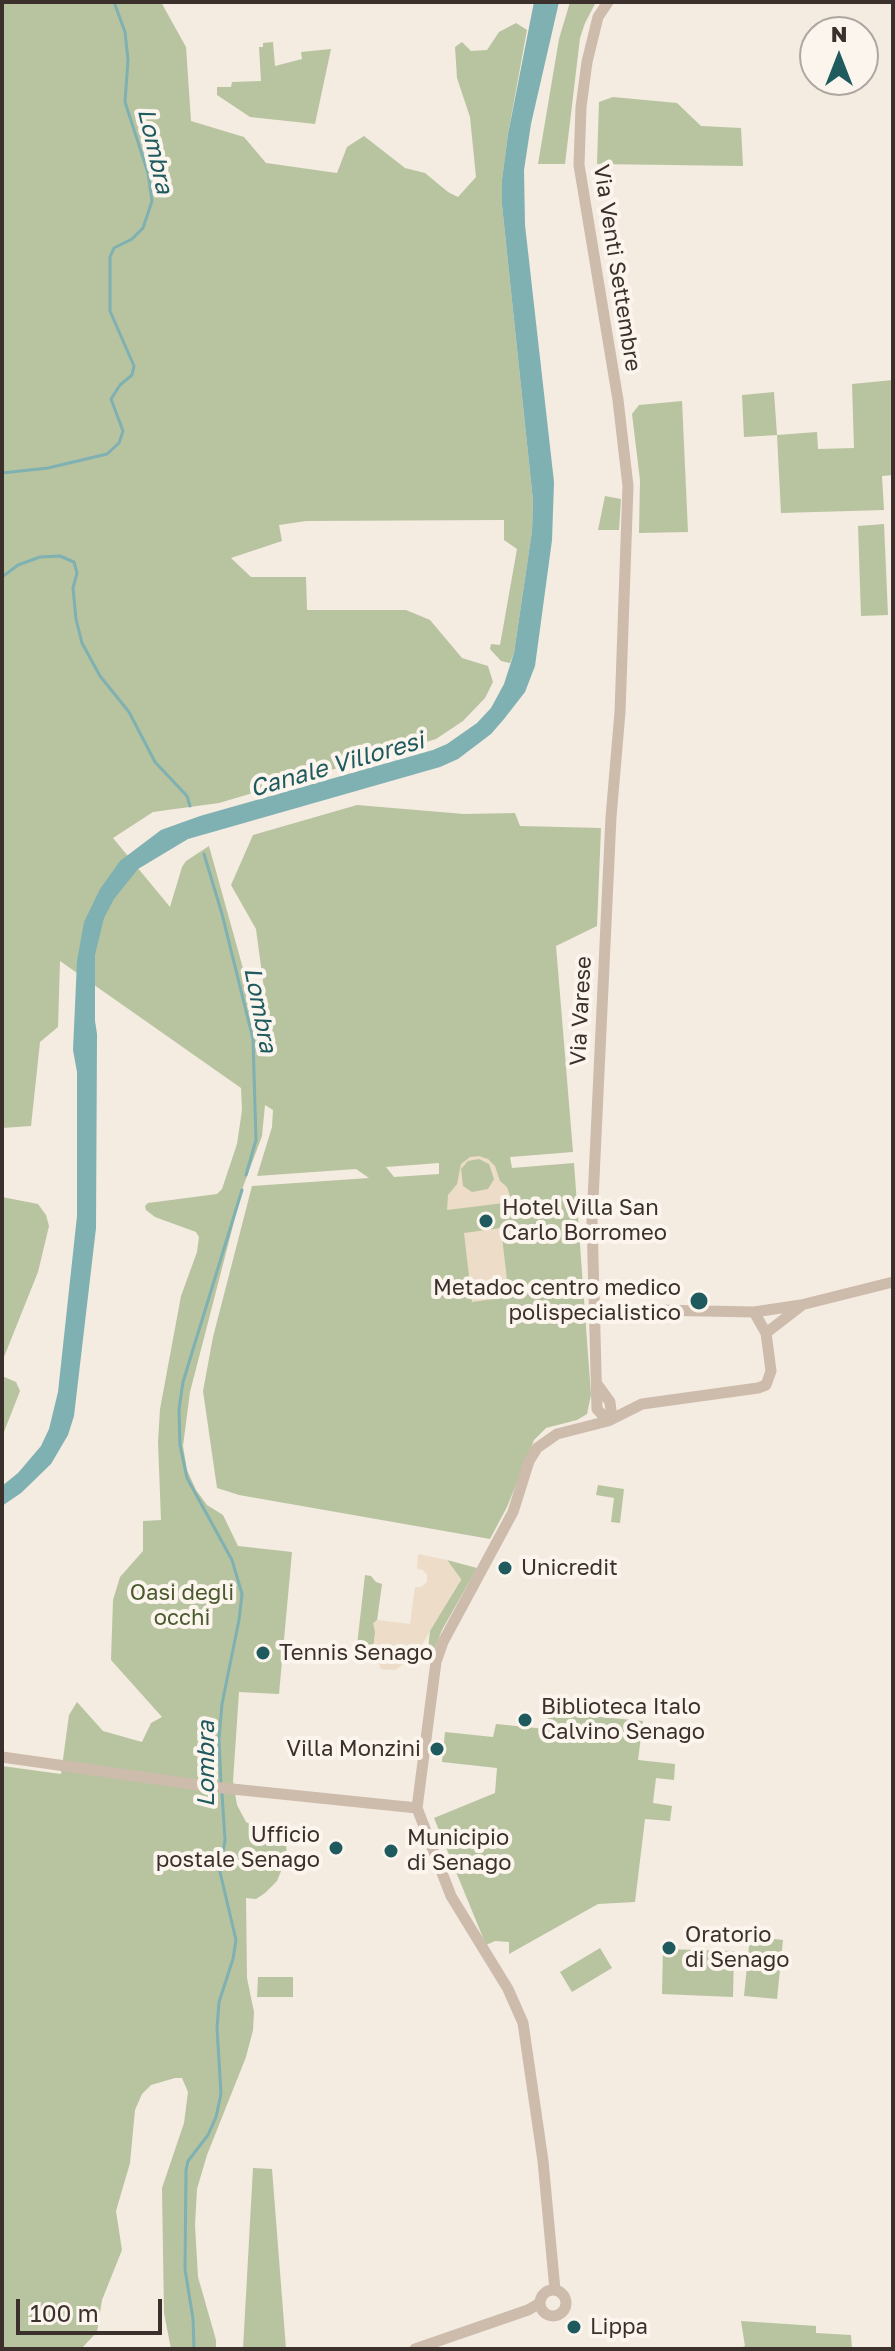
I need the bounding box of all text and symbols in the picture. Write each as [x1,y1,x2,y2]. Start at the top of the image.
north arrow [799,16,879,96]
text: N [831,20,847,47]
water label: Lombra [131,106,179,196]
street label: Via Venti Settembre [588,163,646,373]
water label: Canale Villoresi [247,726,427,804]
street label: Via Varese [565,955,597,1067]
water label: Lombra [238,965,282,1055]
place label: Hotel Villa San Carlo Borromeo [502,1195,667,1246]
marker: Hotel Villa San Carlo Borromeo [477,1212,495,1230]
place label: Metadoc centro medico polispecialistico [433,1275,681,1326]
marker: Metadoc centro medico polispecialistico [688,1290,710,1312]
place label: Unicredit [521,1555,618,1581]
marker: Unicredit [496,1559,514,1577]
park label: Oasi degli occhi [130,1580,234,1632]
place label: Tennis Senago [279,1640,433,1666]
marker: Tennis Senago [254,1644,272,1662]
place label: Biblioteca Italo Calvino Senago [541,1694,705,1746]
marker: Biblioteca Italo Calvino Senago [516,1711,534,1729]
water label: Lombra [192,1721,220,1807]
place label: Villa Monzini [286,1736,421,1762]
marker: Villa Monzini [428,1740,446,1758]
place label: Ufficio postale Senago [156,1822,320,1874]
place label: Municipio di Senago [407,1825,511,1876]
marker: Ufficio postale Senago [327,1839,345,1857]
marker: Municipio di Senago [382,1842,400,1860]
place label: Oratorio di Senago [685,1922,789,1974]
marker: Oratorio di Senago [660,1939,678,1957]
scale bar [20,2283,166,2333]
text: 100 m [30,2298,99,2327]
place label: Lippa [590,2314,648,2340]
marker: Lippa [565,2318,583,2336]

